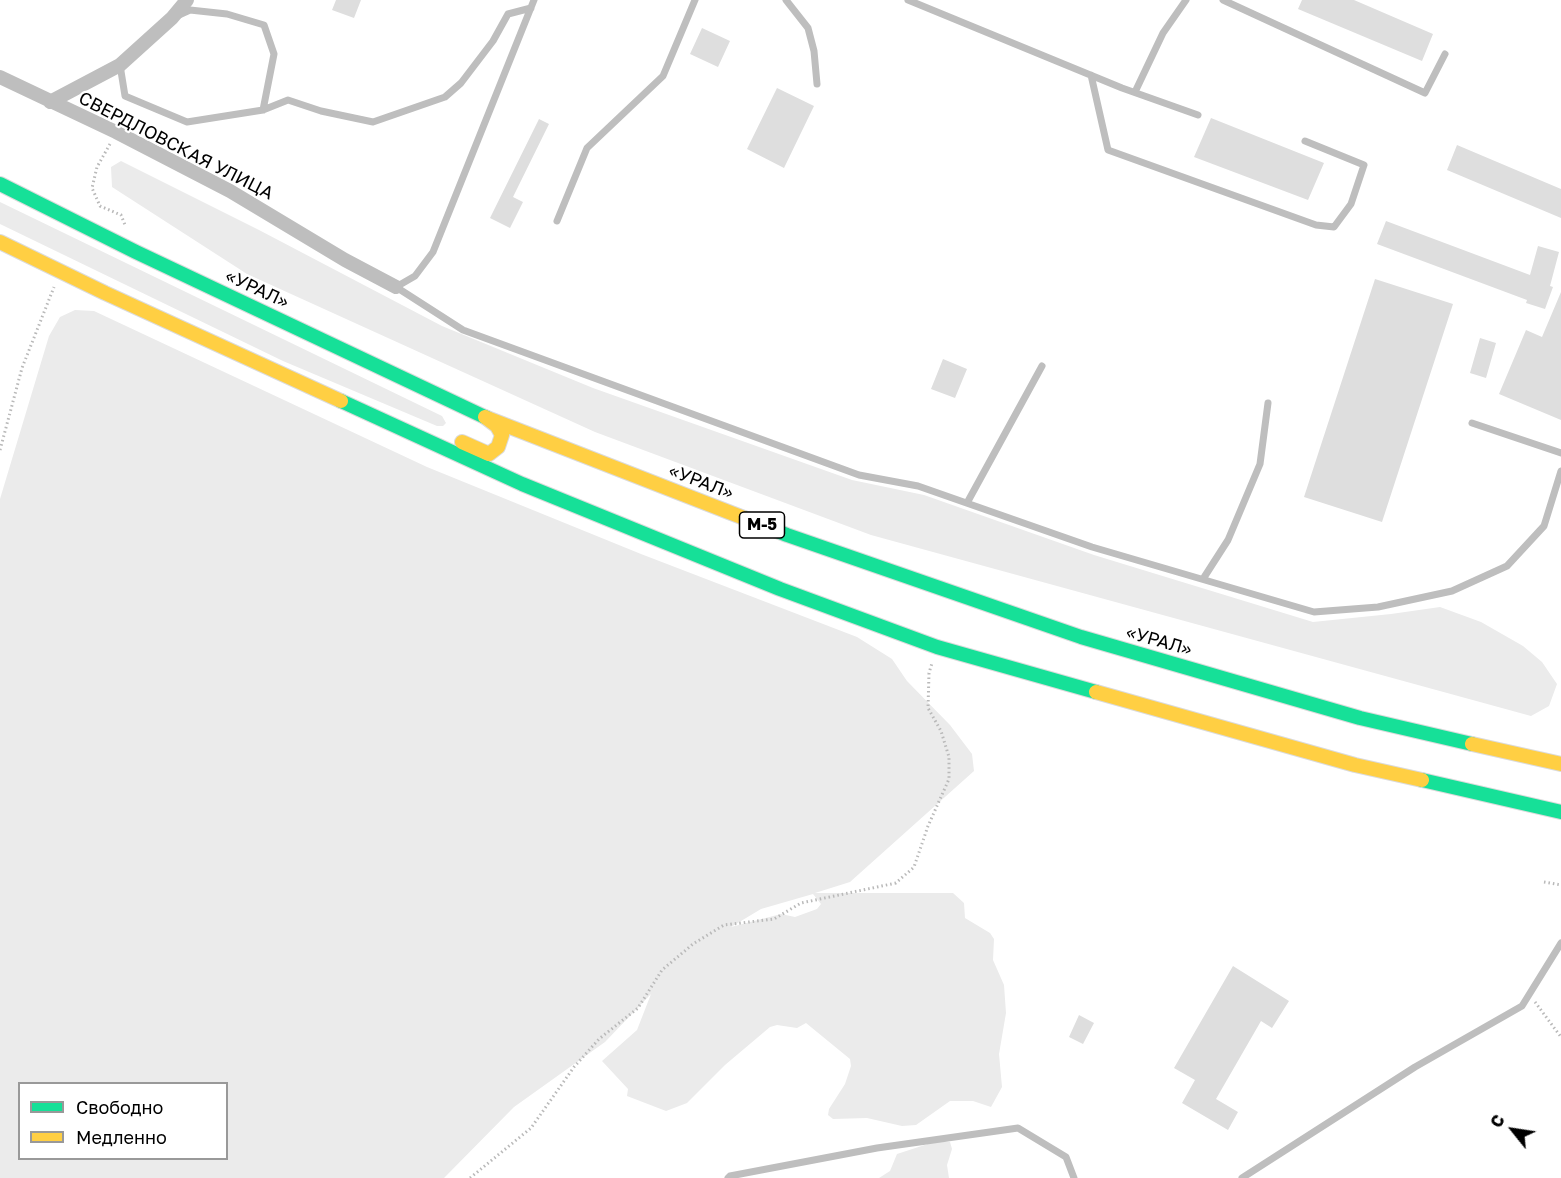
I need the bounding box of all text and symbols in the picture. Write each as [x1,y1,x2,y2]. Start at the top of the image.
street label: СВЕРДЛОВСКАЯ УЛИЦА [75,87,277,205]
street label: «УРАЛ» [222,265,292,313]
street label: «УРАЛ» [666,460,736,504]
road number: М-5 [740,512,784,538]
street label: «УРАЛ» [1124,621,1194,661]
legend [18,1082,228,1160]
text: Свободно [76,1096,163,1118]
north arrow [1483,1100,1543,1160]
text: С [1486,1111,1509,1131]
text: Медленно [76,1126,167,1148]

